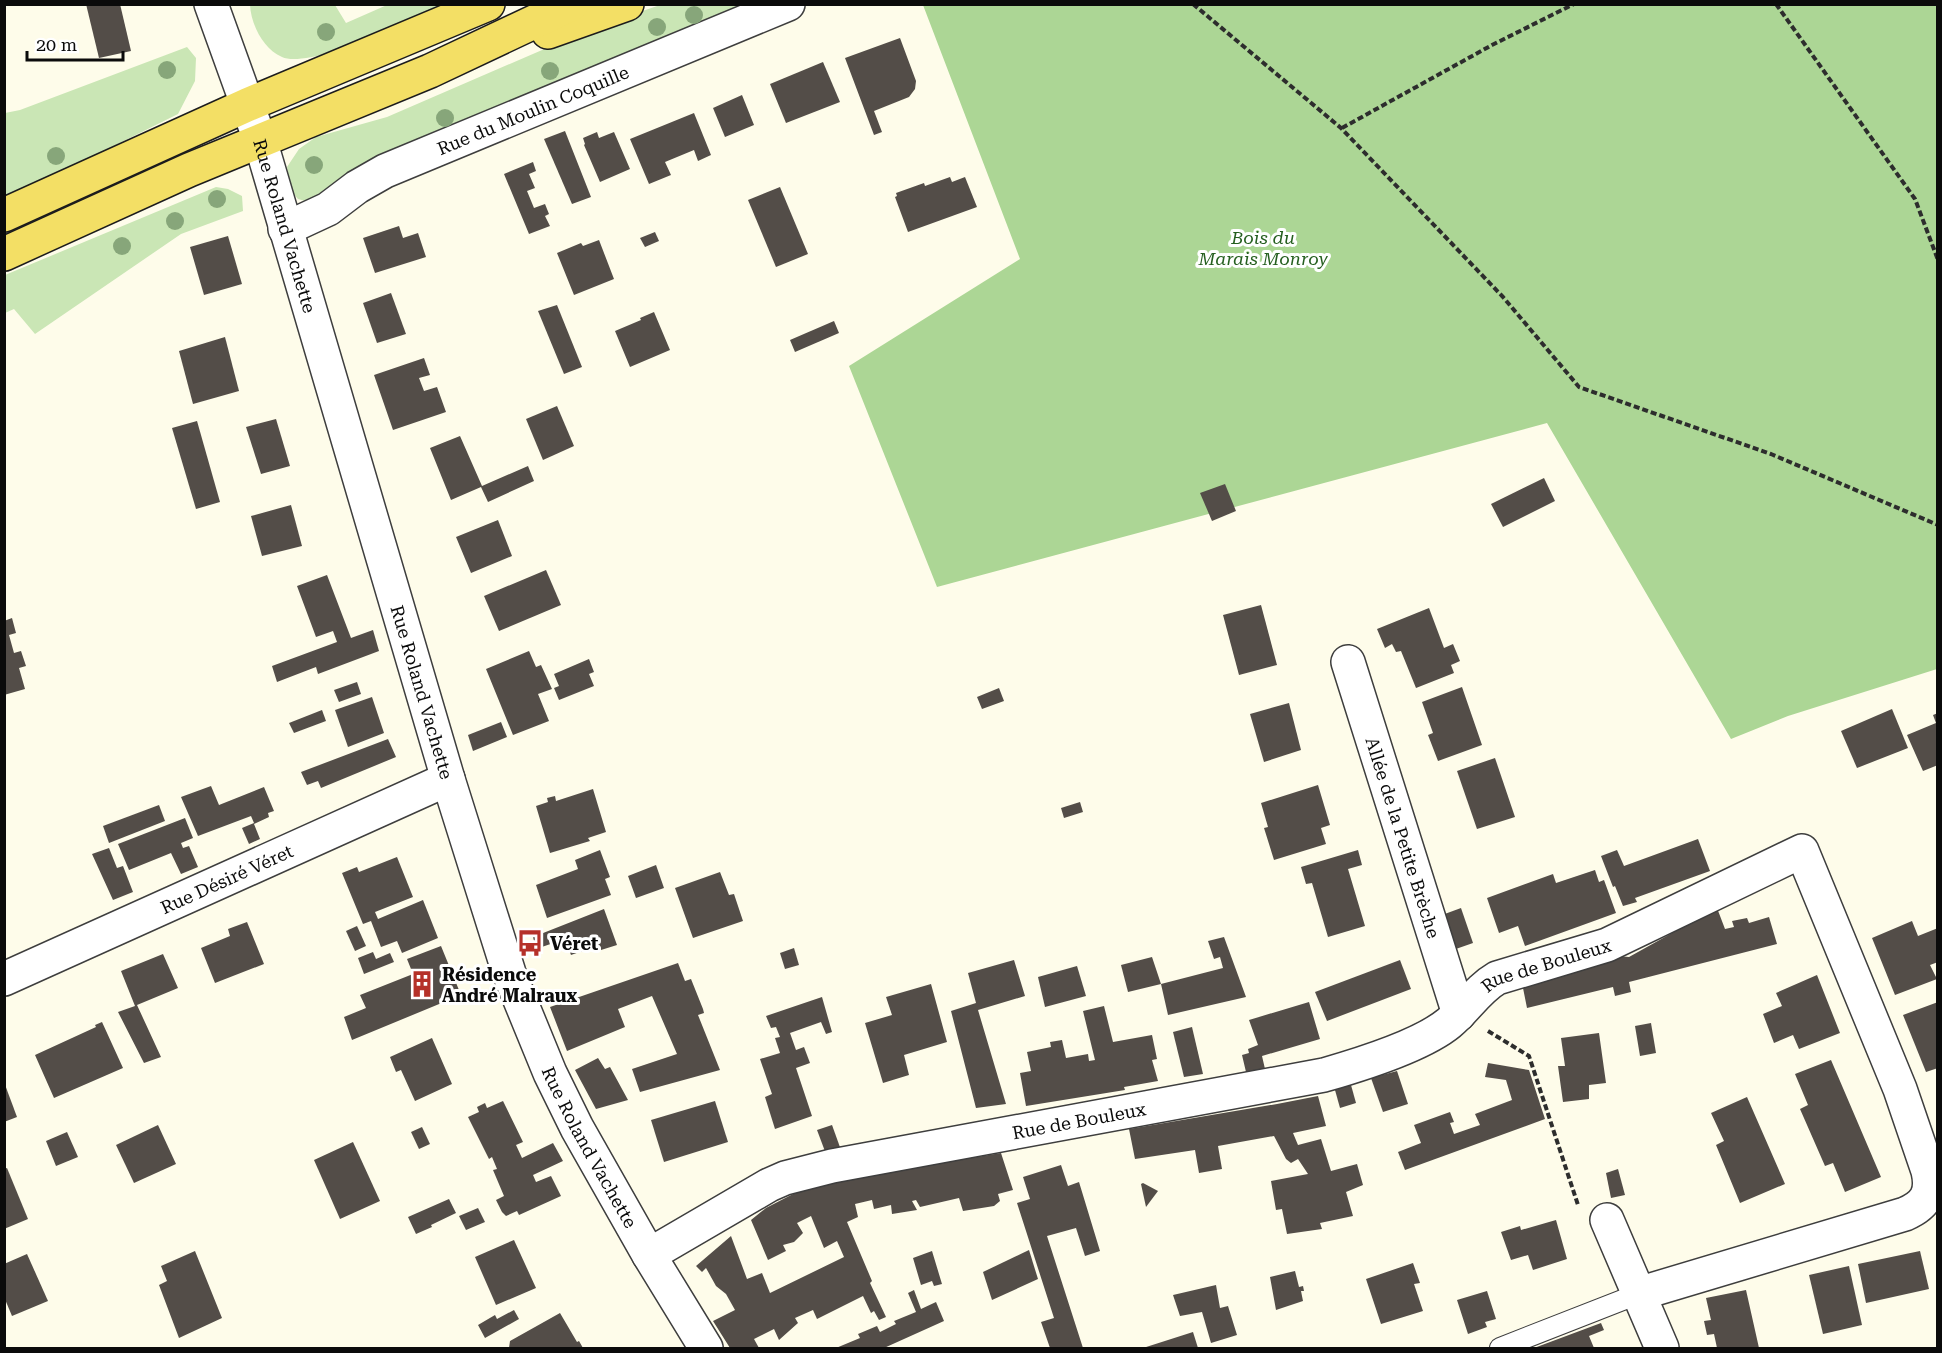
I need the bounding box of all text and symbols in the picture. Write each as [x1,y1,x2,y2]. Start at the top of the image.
scale bar [27,24,123,62]
text: 20 m [36,34,77,55]
street label: Rue du Moulin Coquille [434,61,632,159]
street label: Rue Roland Vachette [250,136,321,315]
park label: Bois du Marais Monroy [1197,227,1328,269]
street label: Rue Roland Vachette [387,603,458,782]
street label: Allée de la Petite Brèche [1362,734,1445,941]
street label: Rue Désiré Véret [157,840,296,918]
bus stop icon: Véret [515,928,545,958]
place label: Véret [550,933,598,954]
street label: Rue de Bouleux [1477,934,1614,996]
place label: Résidence André Malraux [442,964,578,1006]
building icon: Résidence André Malraux [407,969,437,999]
street label: Rue Roland Vachette [538,1063,642,1231]
street label: Rue de Bouleux [1010,1098,1148,1143]

